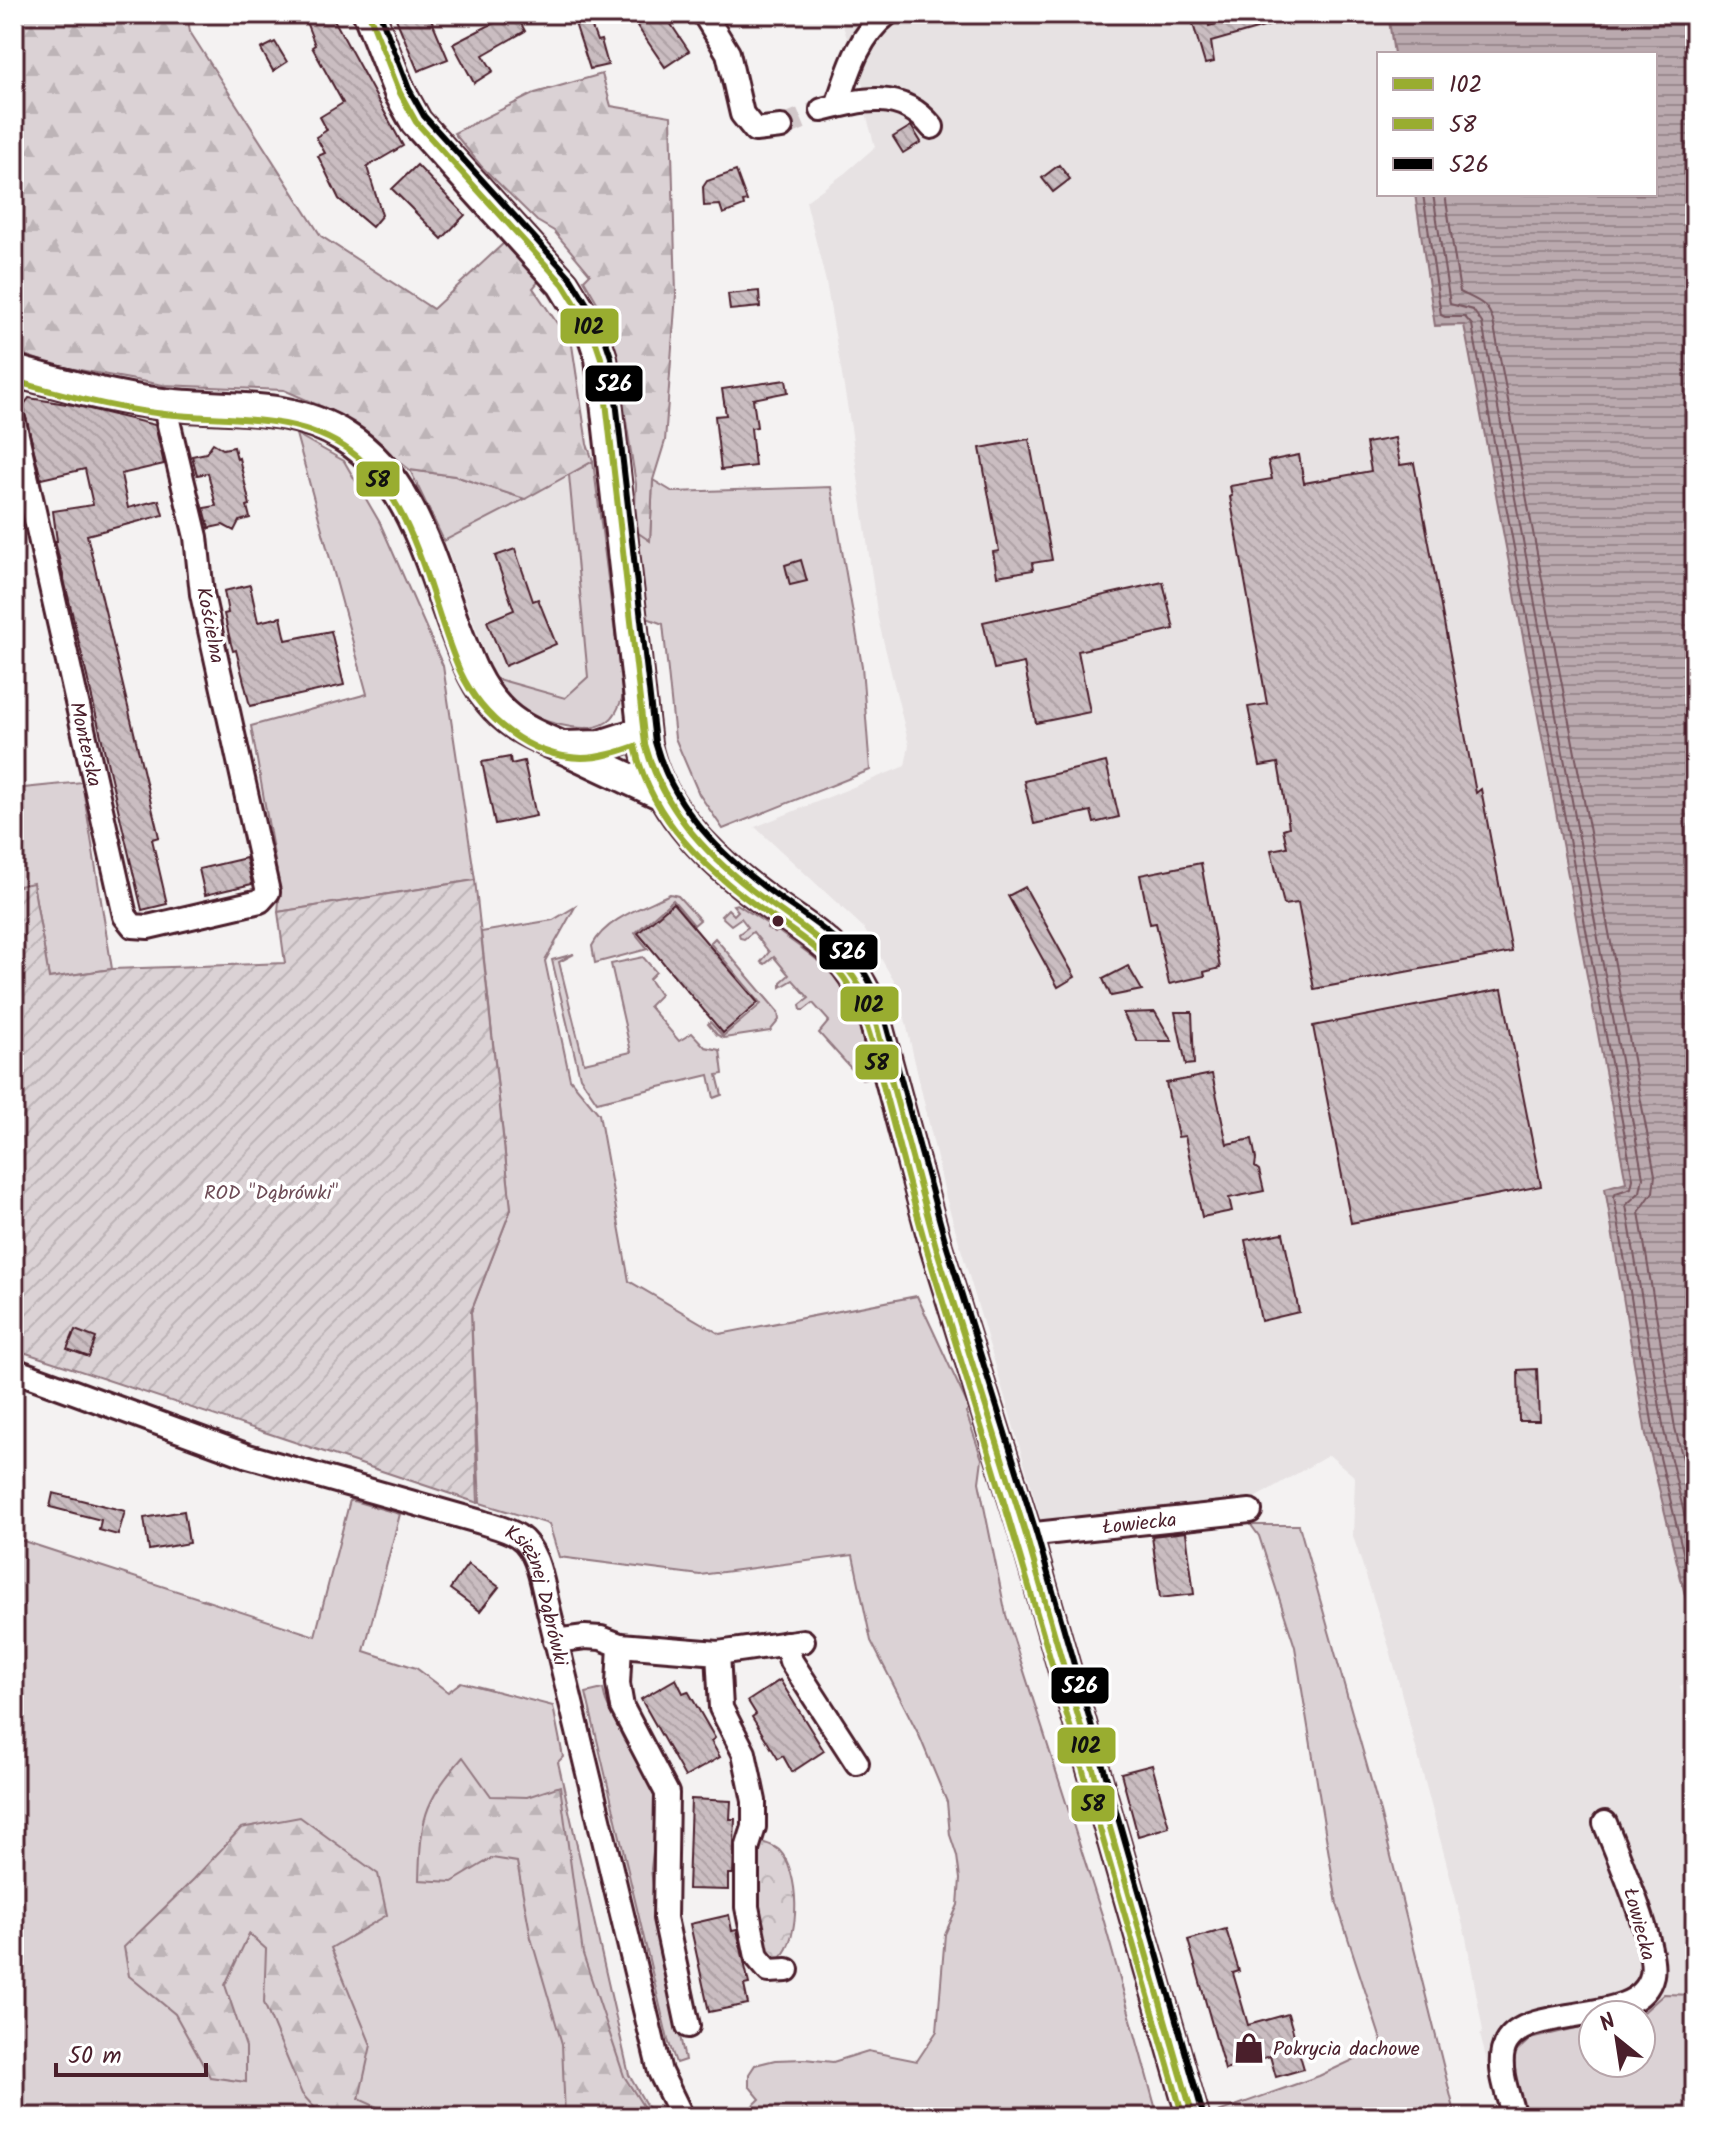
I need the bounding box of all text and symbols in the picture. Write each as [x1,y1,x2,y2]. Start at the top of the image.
legend [1377,52,1657,196]
text: 102 [1449,66,1482,105]
text: 58 [1449,106,1477,145]
text: 526 [1449,146,1489,185]
line badge: 102 [559,307,620,345]
text: 102 [574,311,604,346]
line badge: 526 [584,364,644,403]
text: 526 [595,368,632,403]
line badge: 58 [355,460,401,498]
text: 58 [365,464,391,499]
street label: Kościelna [186,585,232,666]
street label: Monterska [59,699,109,790]
unlabelled marker [770,913,786,929]
line badge: 526 [818,933,879,971]
text: 526 [829,936,866,971]
line badge: 102 [839,985,900,1023]
text: 102 [854,989,884,1024]
line badge: 58 [854,1043,900,1081]
text: 58 [864,1047,890,1082]
park label: ROD "Dąbrówki" [204,1178,338,1210]
street label: Łowiecka [1101,1505,1178,1545]
street label: Księżnej Dąbrówki [499,1517,576,1670]
line badge: 526 [1050,1666,1110,1705]
text: 526 [1061,1670,1098,1705]
line badge: 102 [1056,1726,1117,1765]
text: 102 [1071,1730,1101,1765]
line badge: 58 [1070,1784,1116,1823]
text: 58 [1080,1788,1106,1823]
street label: Łowiecka [1613,1885,1663,1965]
north arrow [1577,1999,1657,2079]
text: N [1593,2005,1623,2042]
scale bar [56,2027,206,2077]
shop icon: Pokrycia dachowe [1232,2031,1266,2065]
place label: Pokrycia dachowe [1273,2034,1420,2066]
text: 50 m [68,2037,122,2076]

